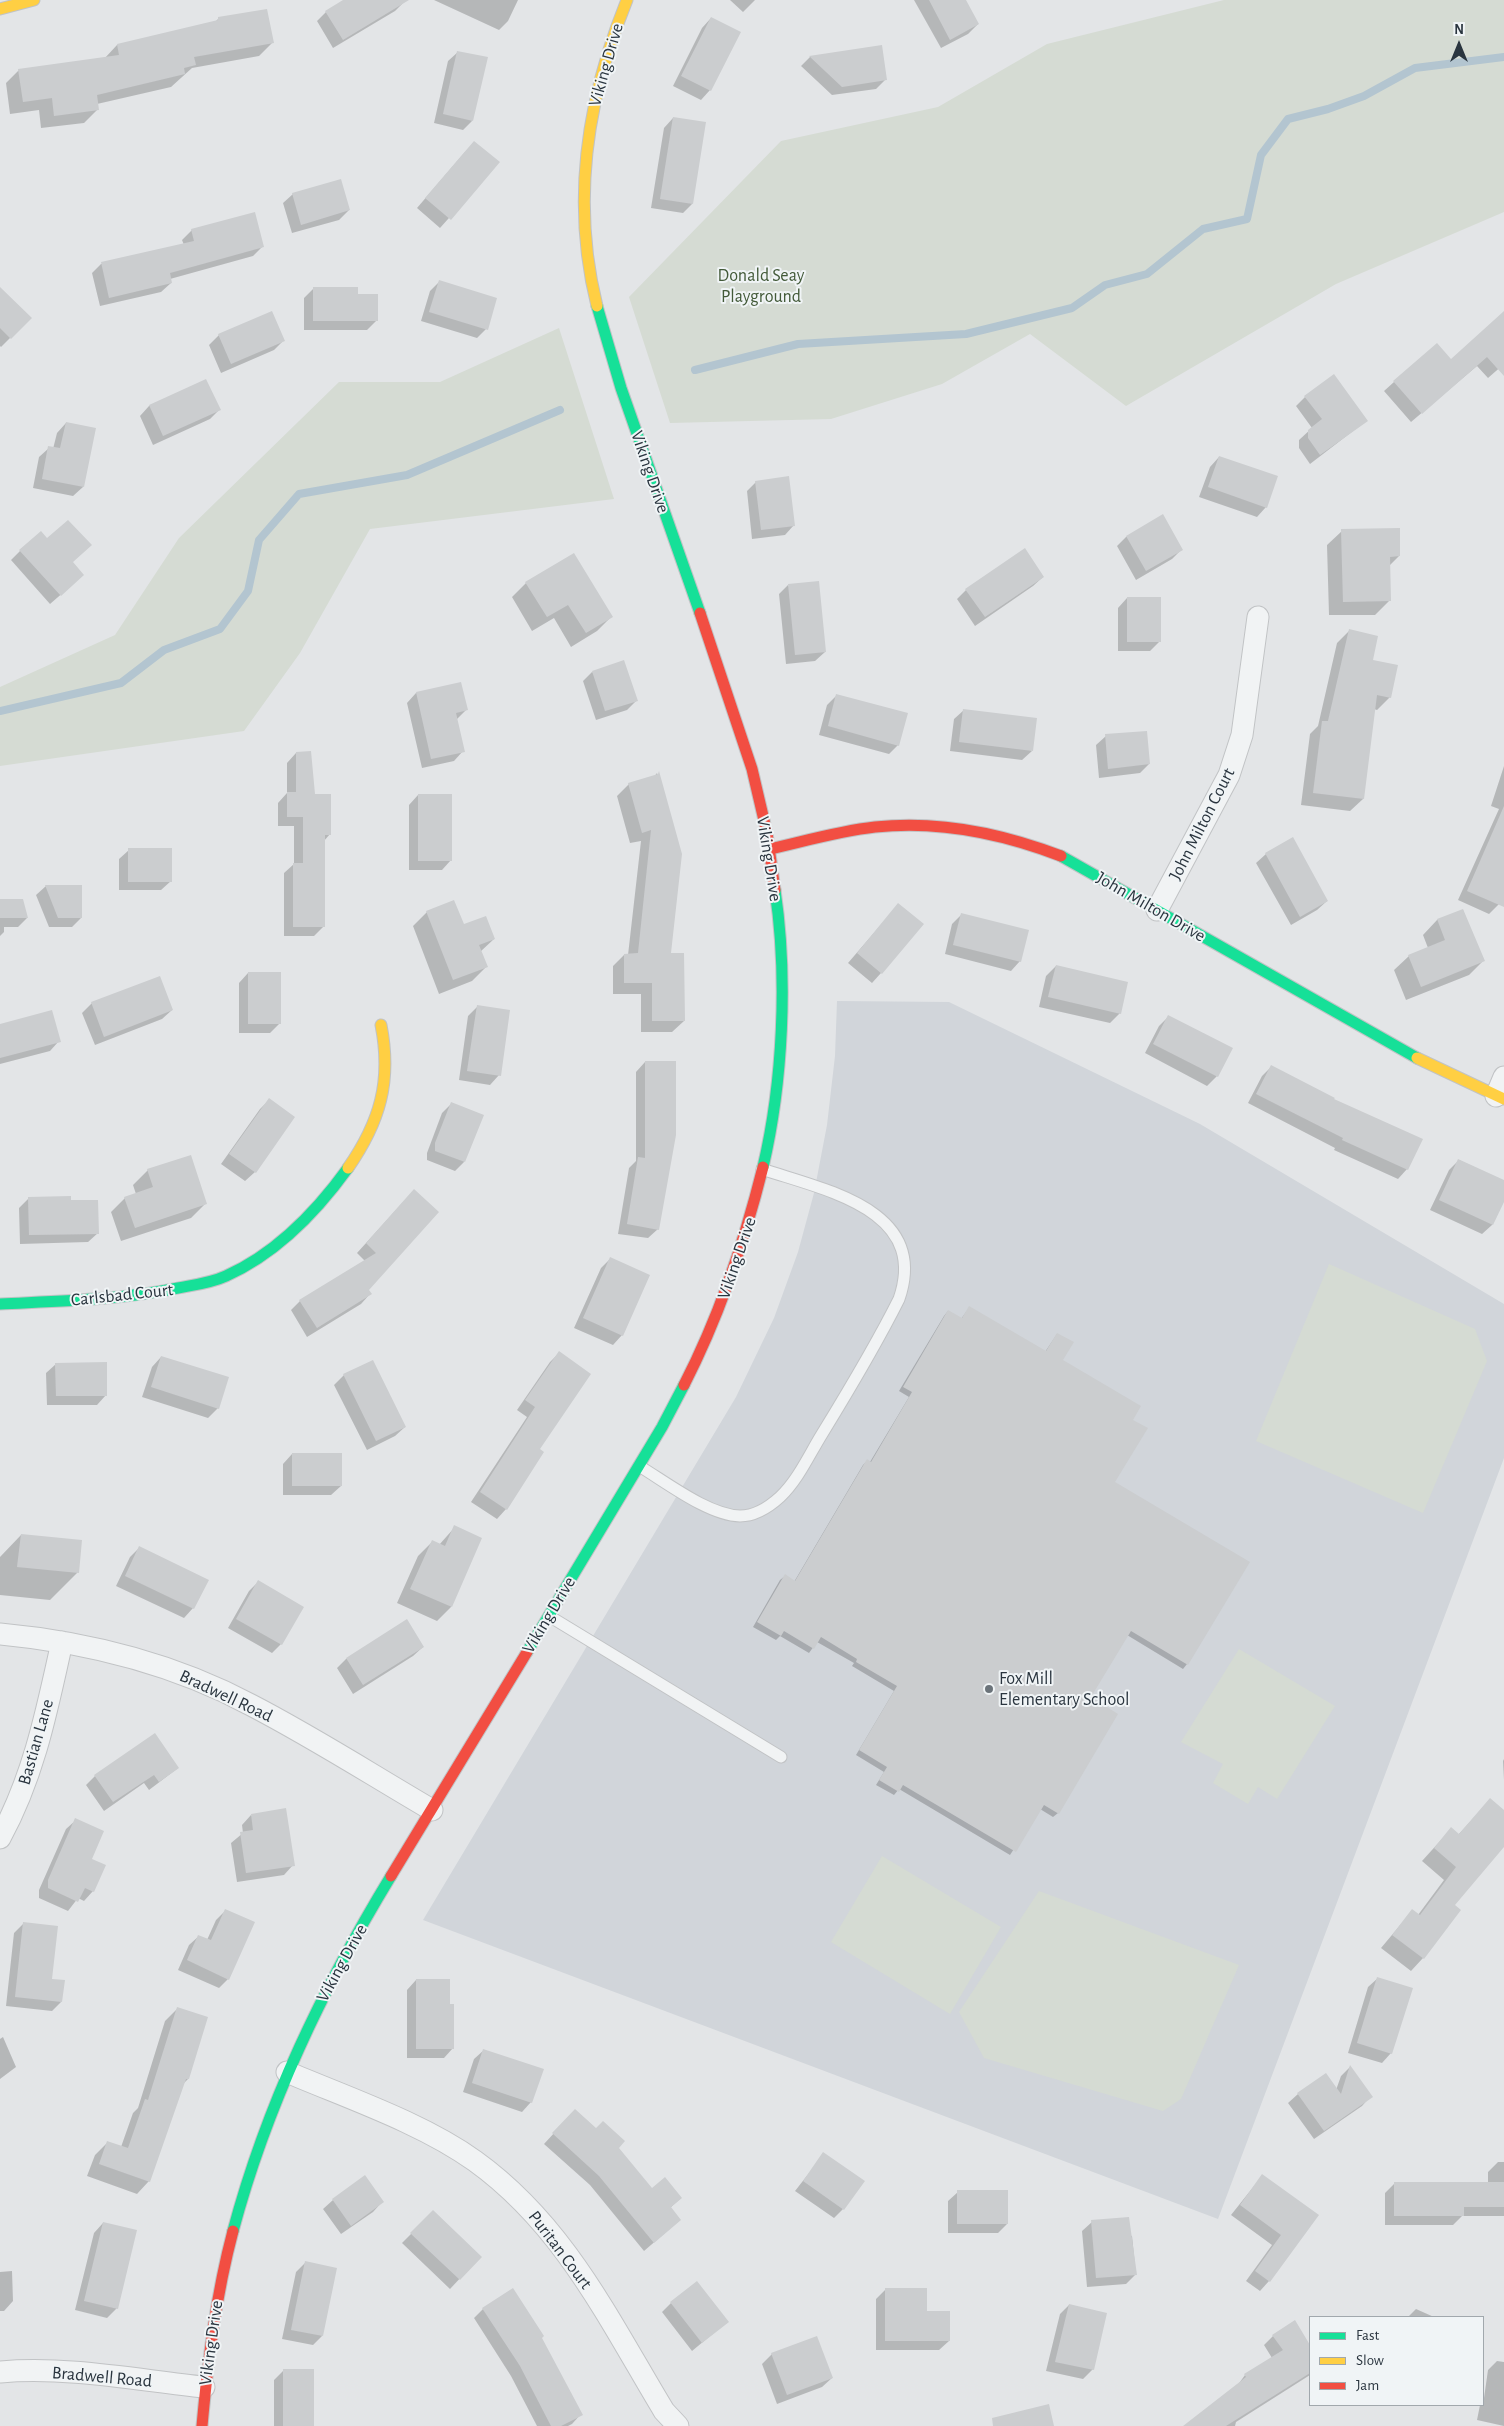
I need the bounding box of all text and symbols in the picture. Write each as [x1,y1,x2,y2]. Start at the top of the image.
north arrow [1434,20,1484,70]
street label: Viking Drive [584,21,628,109]
text: N [1454,23,1464,37]
park label: Donald Seay Playground [718,265,804,308]
street label: Viking Drive [626,428,674,516]
street label: John Milton Court [1164,764,1240,884]
street label: Viking Drive [752,815,786,903]
street label: John Milton Drive [1093,867,1209,947]
street label: Viking Drive [713,1214,761,1302]
street label: Carlsbad Court [70,1279,174,1311]
street label: Viking Drive [518,1573,580,1657]
street label: Bradwell Road [176,1665,276,1727]
place label: Fox Mill Elementary School [999,1668,1129,1710]
marker: Fox Mill Elementary School [983,1683,995,1695]
street label: Bastian Lane [13,1697,59,1787]
street label: Viking Drive [312,1920,372,2006]
street label: Puritan Court [523,2206,597,2294]
street label: Viking Drive [194,2299,228,2387]
legend [1309,2316,1484,2406]
text: Fast [1356,2328,1379,2343]
text: Slow [1356,2353,1384,2368]
street label: Bradwell Road [51,2362,153,2392]
text: Jam [1356,2378,1379,2393]

